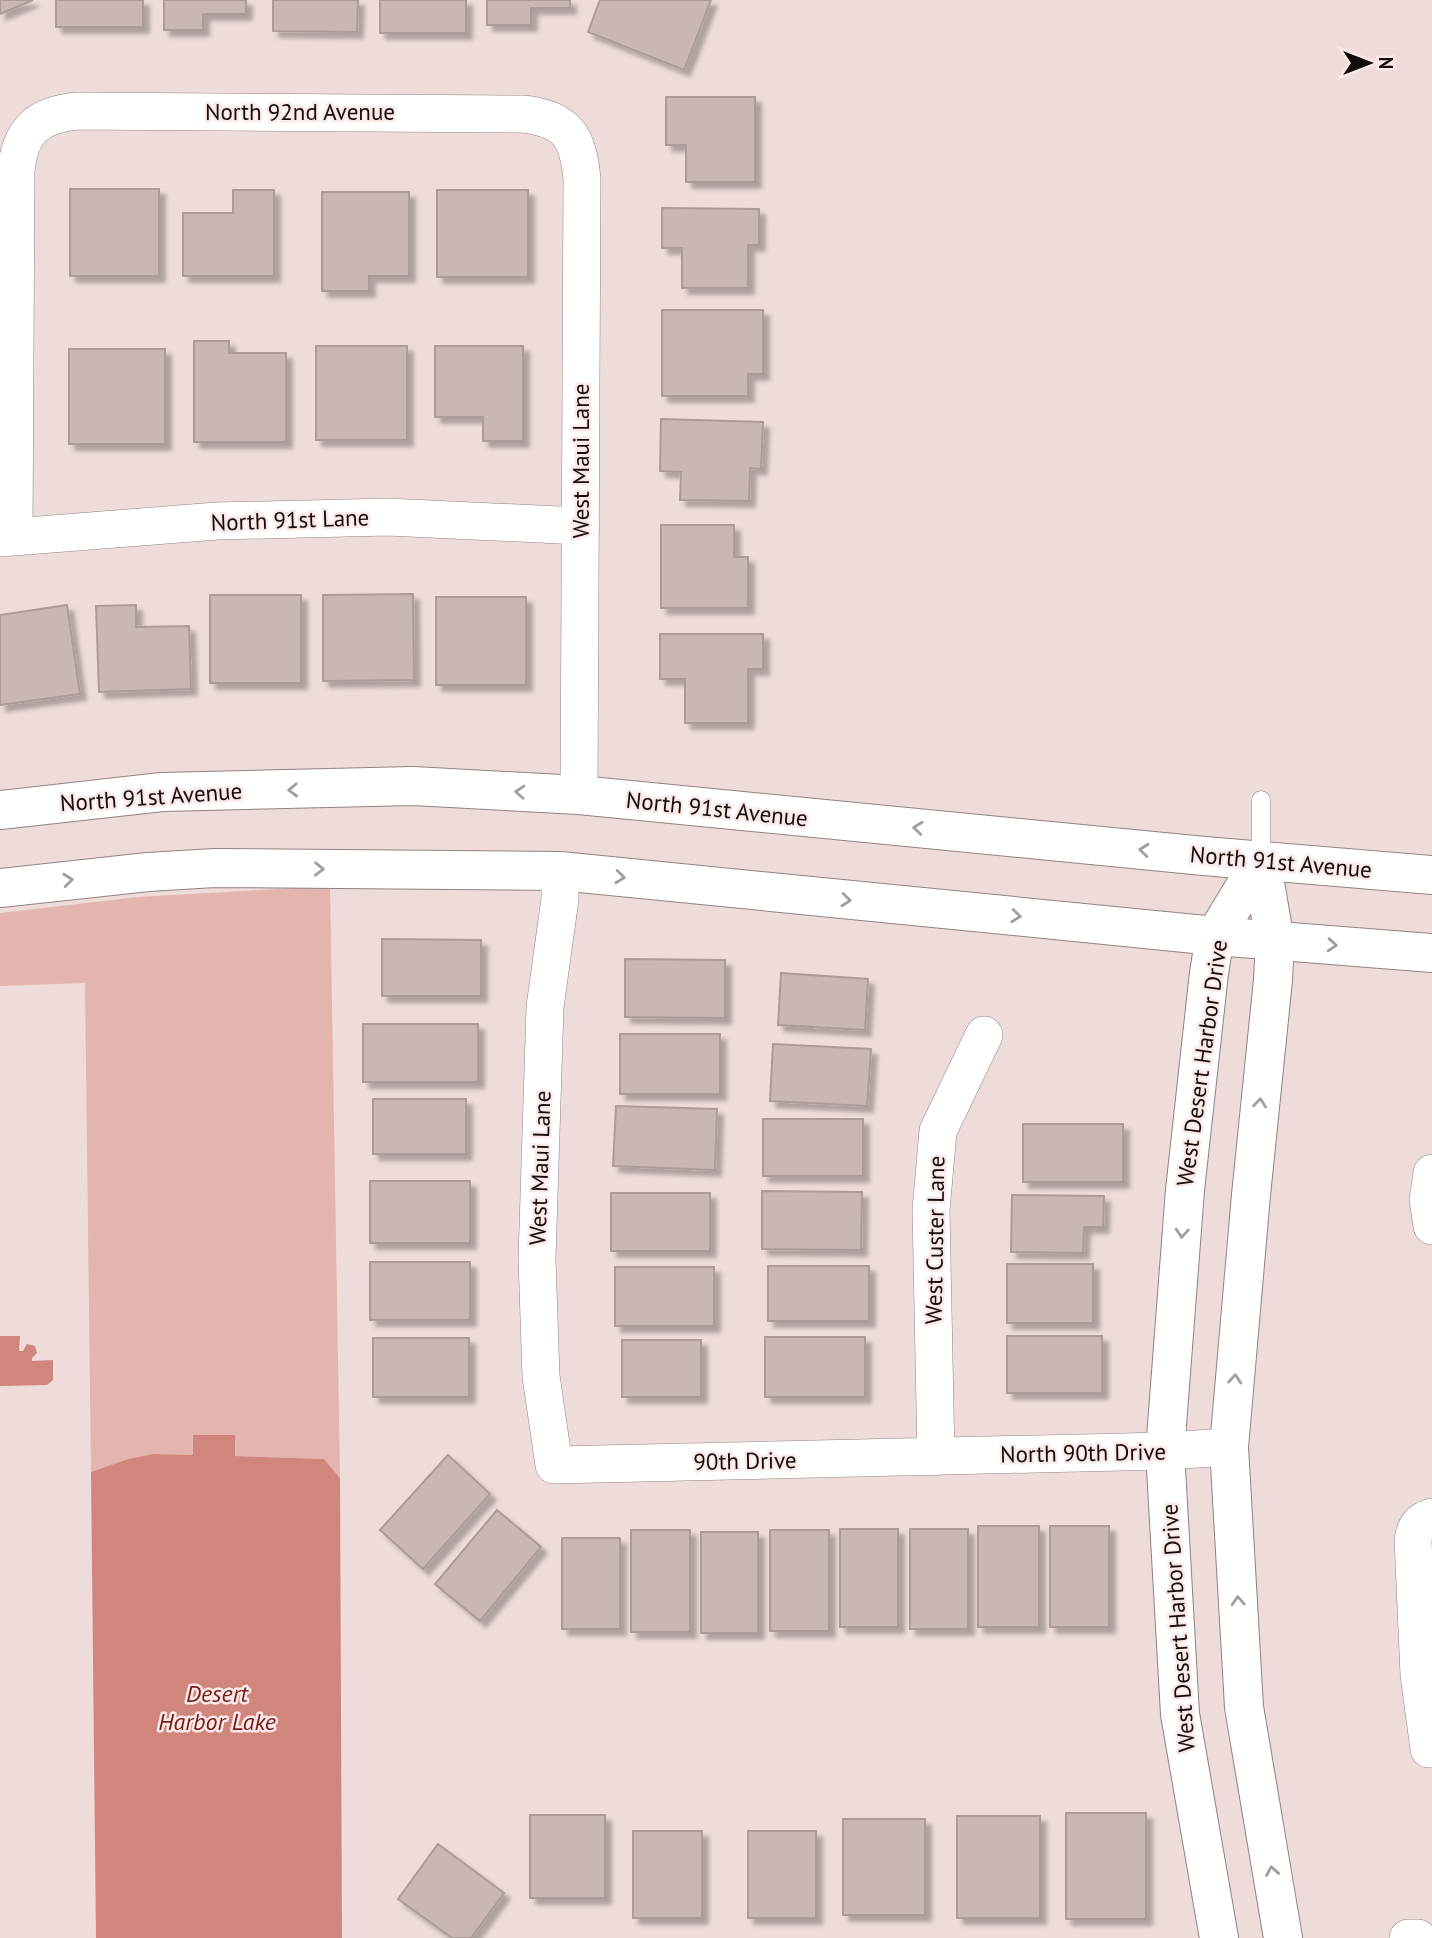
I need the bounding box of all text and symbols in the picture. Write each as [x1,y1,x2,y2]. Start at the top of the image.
north arrow [1334,28,1404,98]
text: N [1374,57,1398,69]
street label: North 92nd Avenue [205,97,395,126]
street label: West Maui Lane [566,384,595,538]
street label: North 91st Lane [210,502,370,537]
street label: North 91st Avenue [59,776,243,817]
one-way arrow [287,782,298,797]
one-way arrow [514,785,525,800]
street label: North 91st Avenue [625,785,809,832]
one-way arrow [912,821,923,836]
street label: North 91st Avenue [1189,839,1373,884]
one-way arrow [1138,843,1149,858]
one-way arrow [314,861,325,877]
one-way arrow [615,869,626,884]
one-way arrow [63,873,74,888]
one-way arrow [841,892,852,907]
one-way arrow [1010,909,1022,924]
one-way arrow [1327,937,1338,952]
street label: West Desert Harbor Drive [1170,938,1233,1188]
street label: West Maui Lane [522,1090,557,1246]
one-way arrow [1252,1097,1267,1108]
street label: West Custer Lane [919,1156,950,1324]
one-way arrow [1174,1227,1189,1238]
one-way arrow [1227,1374,1242,1385]
street label: North 90th Drive [1000,1437,1166,1468]
street label: 90th Drive [693,1445,797,1476]
street label: West Desert Harbor Drive [1154,1503,1201,1753]
one-way arrow [1231,1595,1246,1606]
water label: Desert Harbor Lake [158,1678,276,1737]
one-way arrow [1265,1865,1280,1877]

